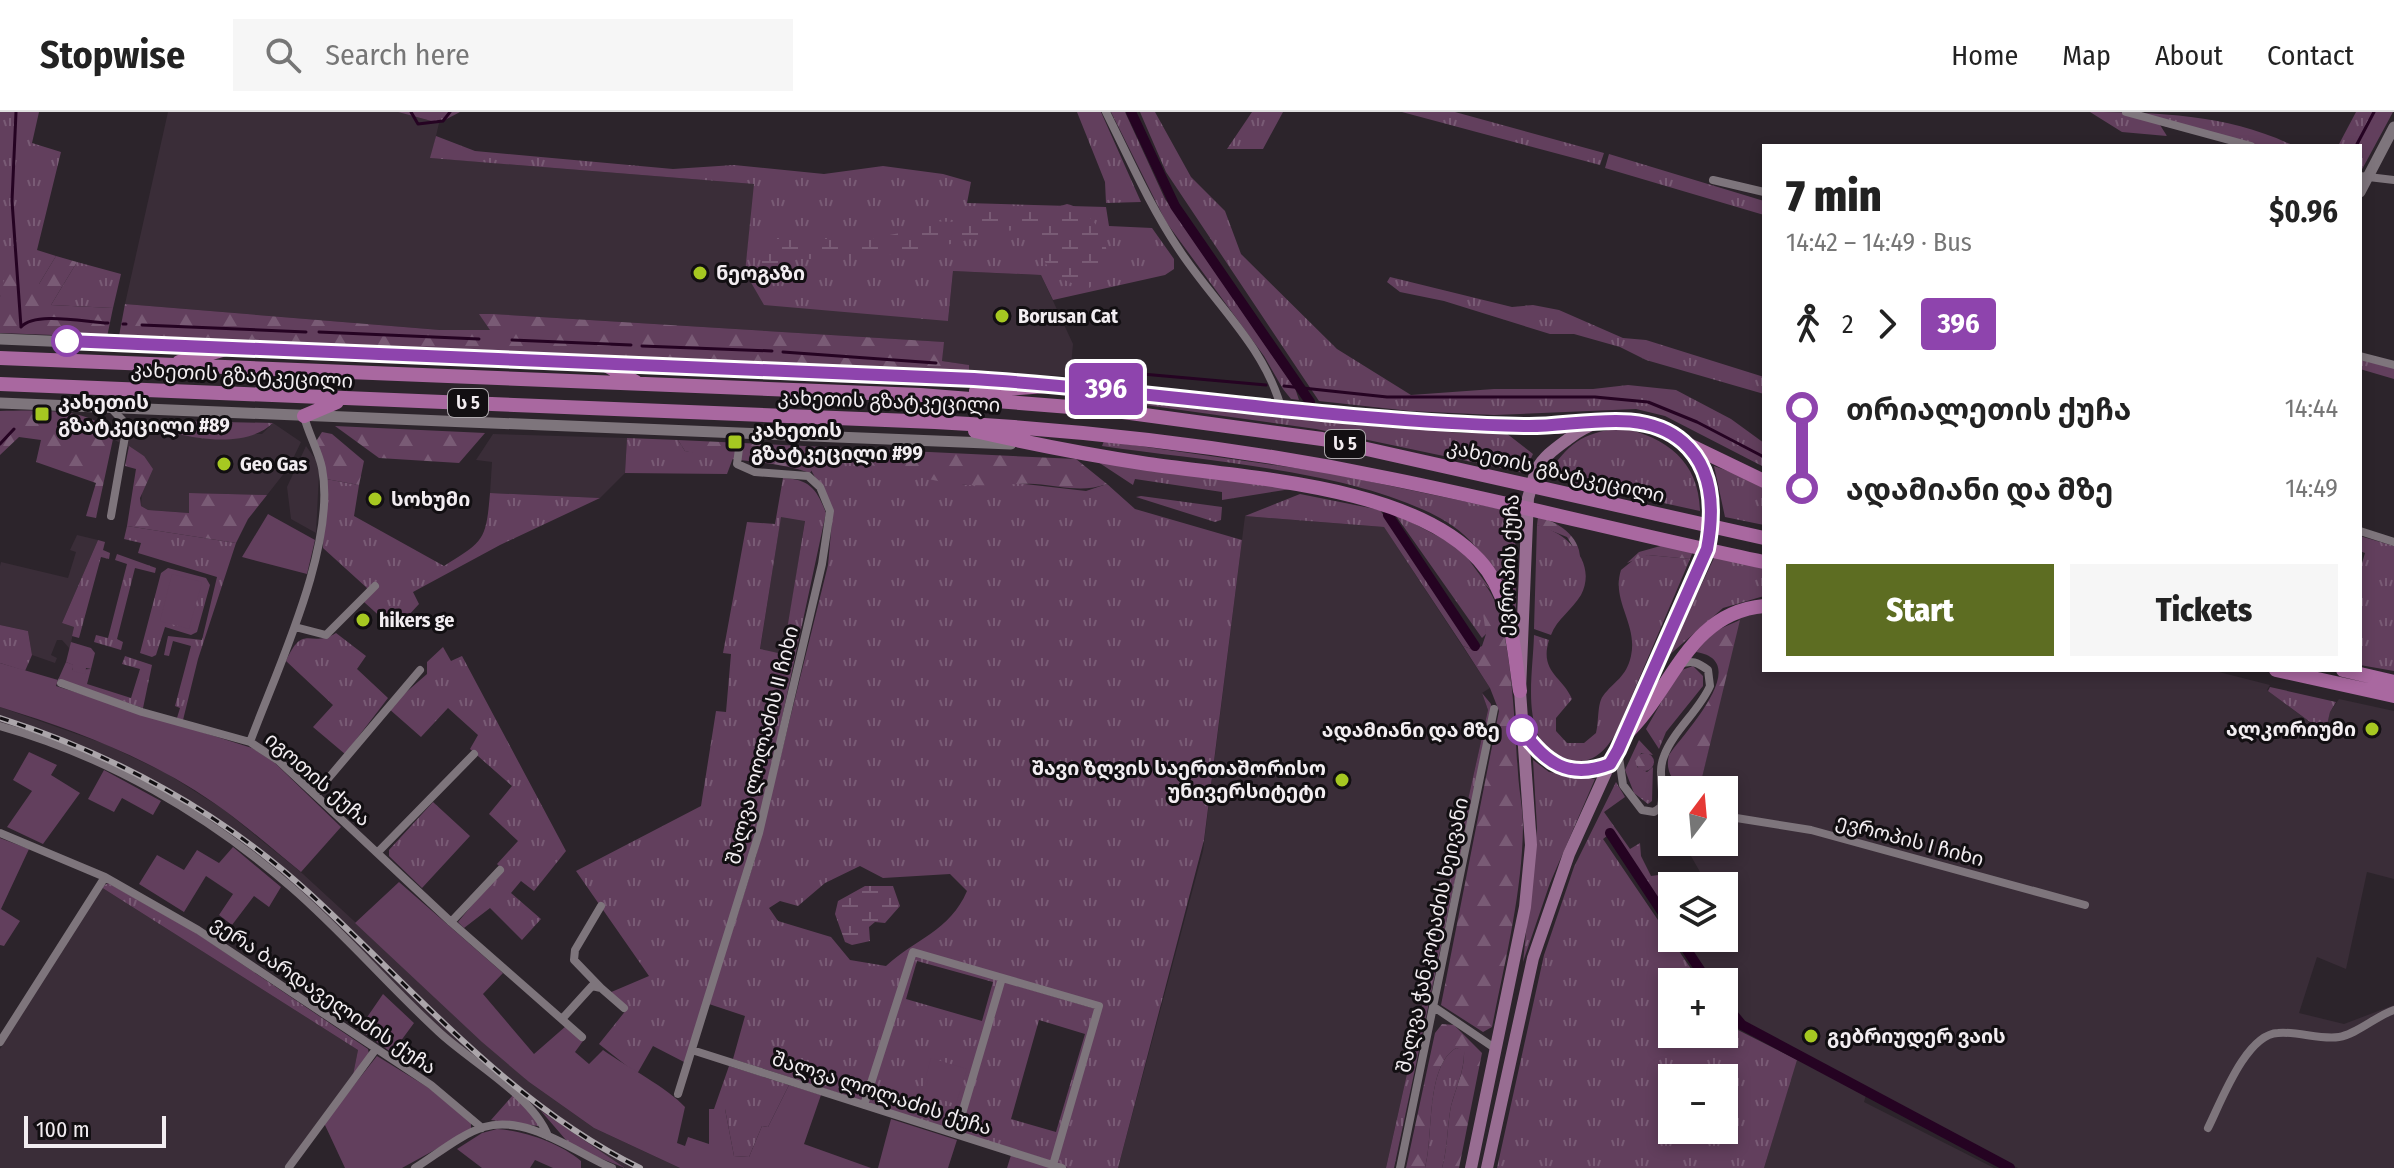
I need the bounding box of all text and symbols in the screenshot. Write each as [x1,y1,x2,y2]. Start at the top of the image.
search box [233,19,793,91]
text: Stopwise [40,32,185,78]
icon: search [261,33,305,77]
text: Search here [325,37,470,73]
text: Home [1951,39,2018,72]
text: Map [2062,39,2111,72]
text: About [2155,39,2223,72]
text: Contact [2267,39,2354,72]
text: 7 min [1786,170,1882,223]
text: $0.96 [2269,194,2338,230]
text: 14:42 – 14:49 · Bus [1786,227,1972,258]
place label: ნეოგაზი [716,261,805,285]
marker: ნეოგაზი [691,264,709,282]
icon: walk [1786,302,1830,346]
icon: forward [1865,302,1909,346]
place label: Borusan Cat [1018,304,1119,328]
marker: Borusan Cat [993,307,1011,325]
text: 396 [1937,307,1980,340]
text: 2 [1842,309,1853,340]
unlabelled marker [52,326,82,356]
street label: კახეთის გზატკეცილი [130,357,354,394]
line badge: 396 [1060,363,1152,415]
text: 396 [1085,372,1127,405]
street label: კახეთის გზატკეცილი [777,385,1001,418]
road number: ს 5 [448,389,488,417]
place label: კახეთის გზატკეცილი #89 [58,390,230,437]
text: თრიალეთის ქუჩა [1846,392,2131,428]
text: 14:44 [2285,393,2338,424]
marker: კახეთის გზატკეცილი #89 [33,405,51,423]
place label: კახეთის გზატკეცილი #99 [751,418,923,465]
road number: ს 5 [1325,430,1365,458]
marker: კახეთის გზატკეცილი #99 [726,433,744,451]
street label: კახეთის გზატკეცილი [1445,434,1667,509]
place label: Geo Gas [240,452,307,476]
marker: Geo Gas [215,455,233,473]
text: ადამიანი და მზე [1846,472,2113,508]
text: 14:49 [2285,473,2338,504]
place label: სოხუმი [391,487,470,511]
marker: სოხუმი [366,490,384,508]
street label: ევროპის ქუჩა [1492,494,1524,636]
button: Start [1786,564,2054,656]
button: Tickets [2070,564,2338,656]
place label: hikers ge [379,608,454,632]
marker: hikers ge [354,611,372,629]
street label: შალვა ლოლაძის II ჩიხი [721,623,804,867]
marker: ადამიანი და მზე [1507,715,1537,745]
place label: ალკორიუმი [2226,717,2356,741]
place label: ადამიანი და მზე [1322,718,1500,743]
marker: ალკორიუმი [2363,720,2381,738]
street label: იგოთის ქუჩა [261,727,375,831]
place label: შავი ზღვის საერთაშორისო უნივერსიტეტი [1032,756,1326,803]
marker: შავი ზღვის საერთაშორისო უნივერსიტეტი [1333,771,1351,789]
north arrow [1658,776,1738,856]
map controls [1658,776,1738,1144]
street label: შალვა ჭანკოტაძის ხეივანი [1391,795,1474,1075]
street label: ევროპის I ჩიხი [1833,809,1987,871]
button: layers [1658,872,1738,952]
street label: ვერა ბარდაველიძის ქუჩა [206,911,441,1080]
button: + [1658,968,1738,1048]
place label: გებრიუდერ ვაის [1827,1024,2006,1049]
marker: გებრიუდერ ვაის [1802,1027,1820,1045]
street label: შალვა ლოლაძის ქუჩა [769,1046,995,1141]
button: − [1658,1064,1738,1144]
scale bar [24,1112,166,1148]
text: 100 m [36,1116,90,1143]

